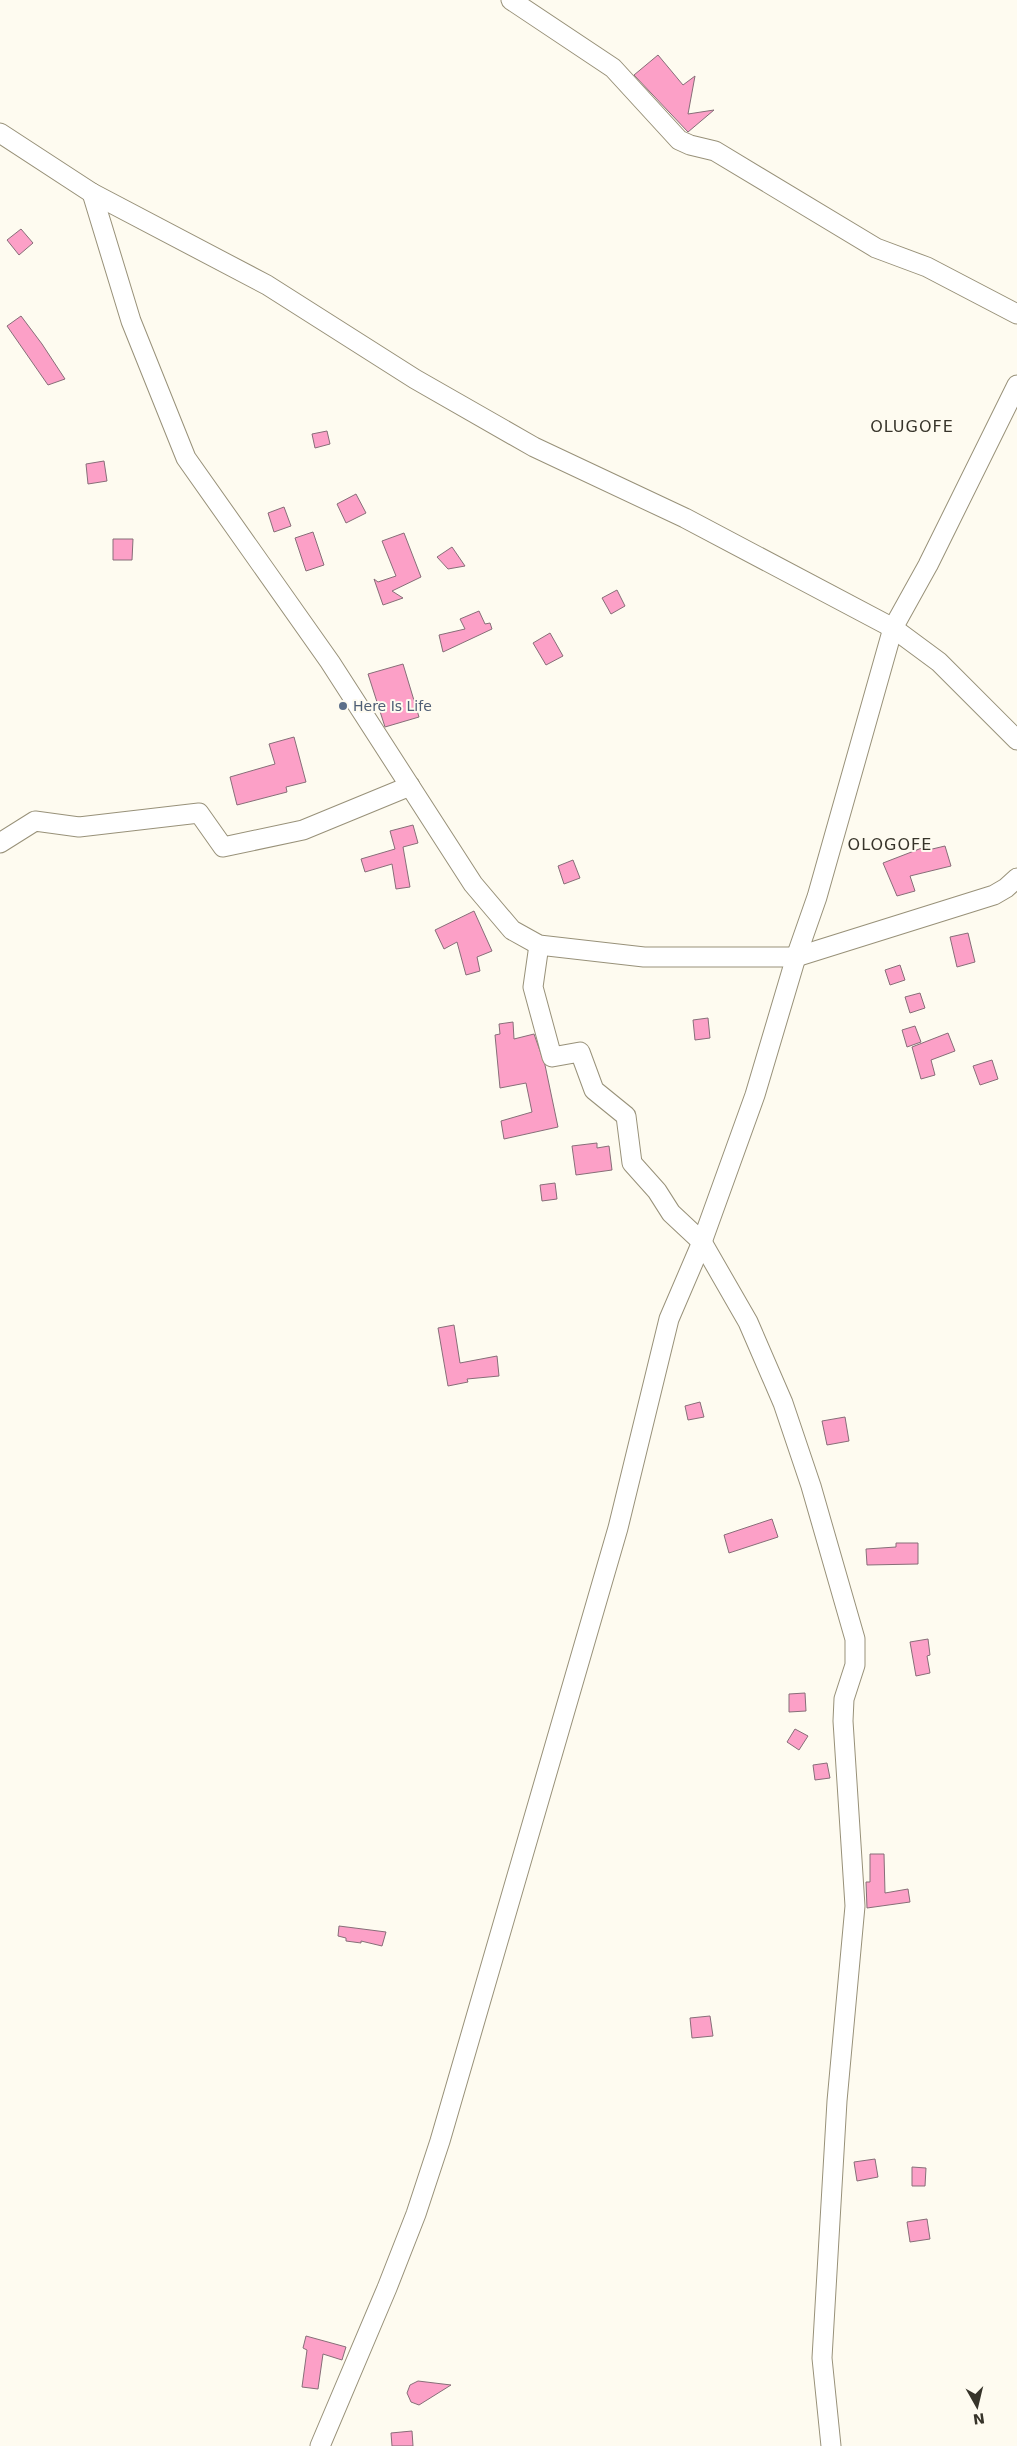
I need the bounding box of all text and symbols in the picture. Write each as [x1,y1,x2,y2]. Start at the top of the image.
district label: OLUGOFE [870,417,954,436]
place label: Here Is Life [353,698,432,714]
marker: Here Is Life [337,700,349,712]
district label: OLOGOFE [848,835,932,854]
north arrow [952,2381,1002,2431]
text: N [972,2410,986,2428]

